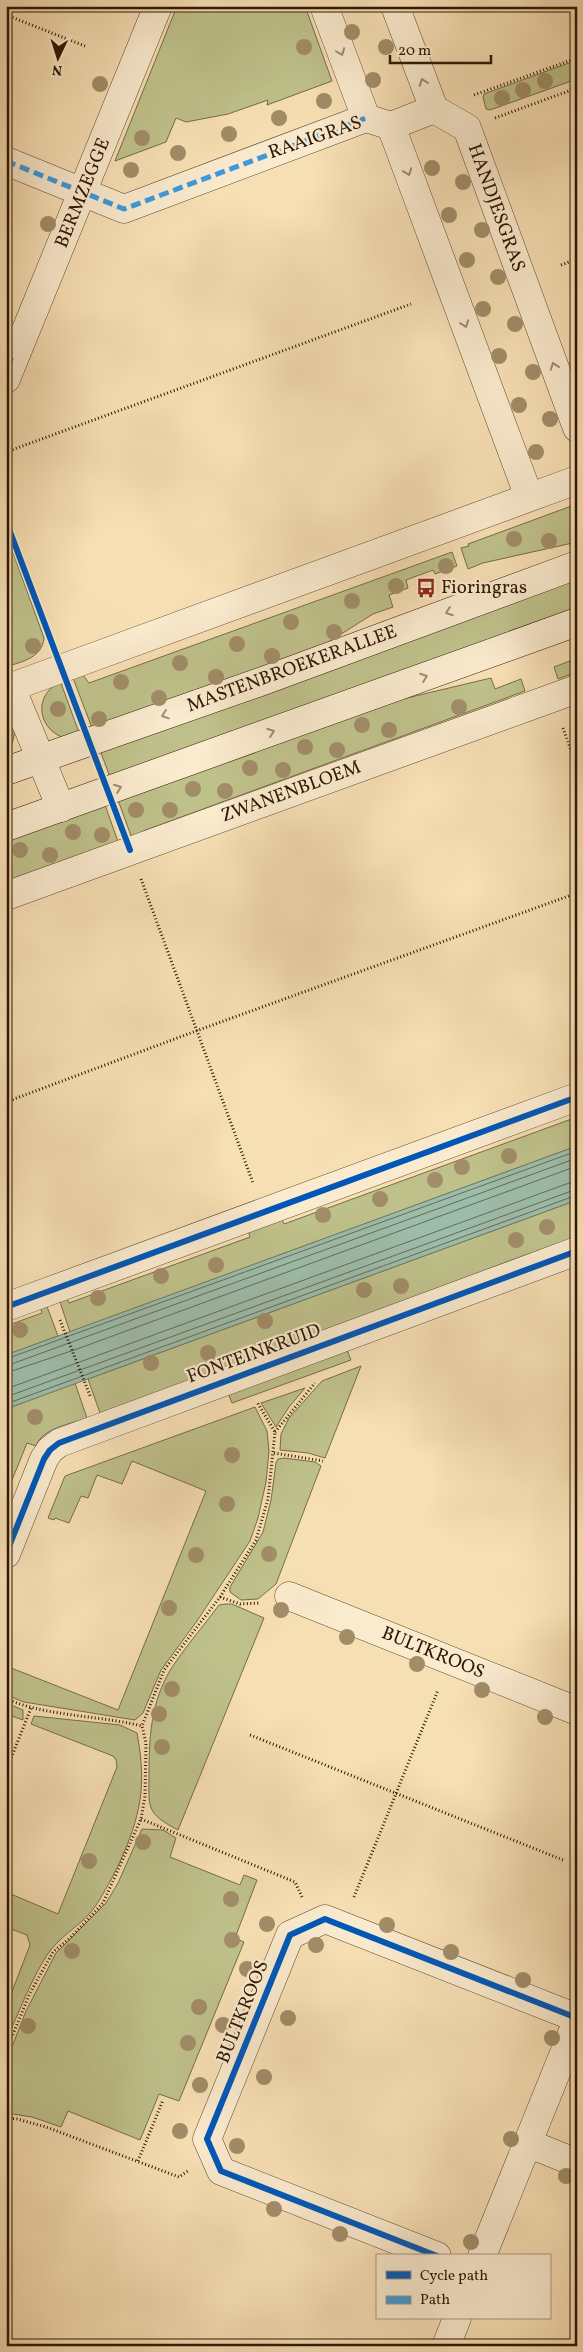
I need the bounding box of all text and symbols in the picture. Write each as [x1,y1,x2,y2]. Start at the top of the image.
north arrow [32,32,82,82]
scale bar [390,32,492,64]
text: 20 m [398,41,431,62]
one-way arrow [335,47,345,56]
text: N [51,60,63,79]
one-way arrow [419,78,430,87]
street label: RAAIGRAS [265,110,365,166]
street label: BERMZEGGE [49,134,117,252]
street label: HANDJESGRAS [461,140,531,276]
one-way arrow [402,167,412,175]
one-way arrow [459,319,469,328]
one-way arrow [550,362,560,370]
place label: Fioringras [441,575,527,601]
bus stop icon: Fioringras [415,577,437,599]
one-way arrow [445,606,454,616]
street label: MASTENBROEKERALLEE [183,619,401,719]
one-way arrow [419,673,428,683]
one-way arrow [161,710,170,720]
one-way arrow [266,728,275,738]
street label: ZWANENBLOEM [217,755,365,829]
one-way arrow [114,784,122,794]
street label: FONTEINKRUID [183,1318,325,1390]
street label: BULTKROOS [377,1620,489,1686]
street label: BULTKROOS [210,1956,276,2068]
legend [376,2254,550,2320]
text: Cycle path [420,2266,488,2287]
text: Path [420,2290,450,2311]

